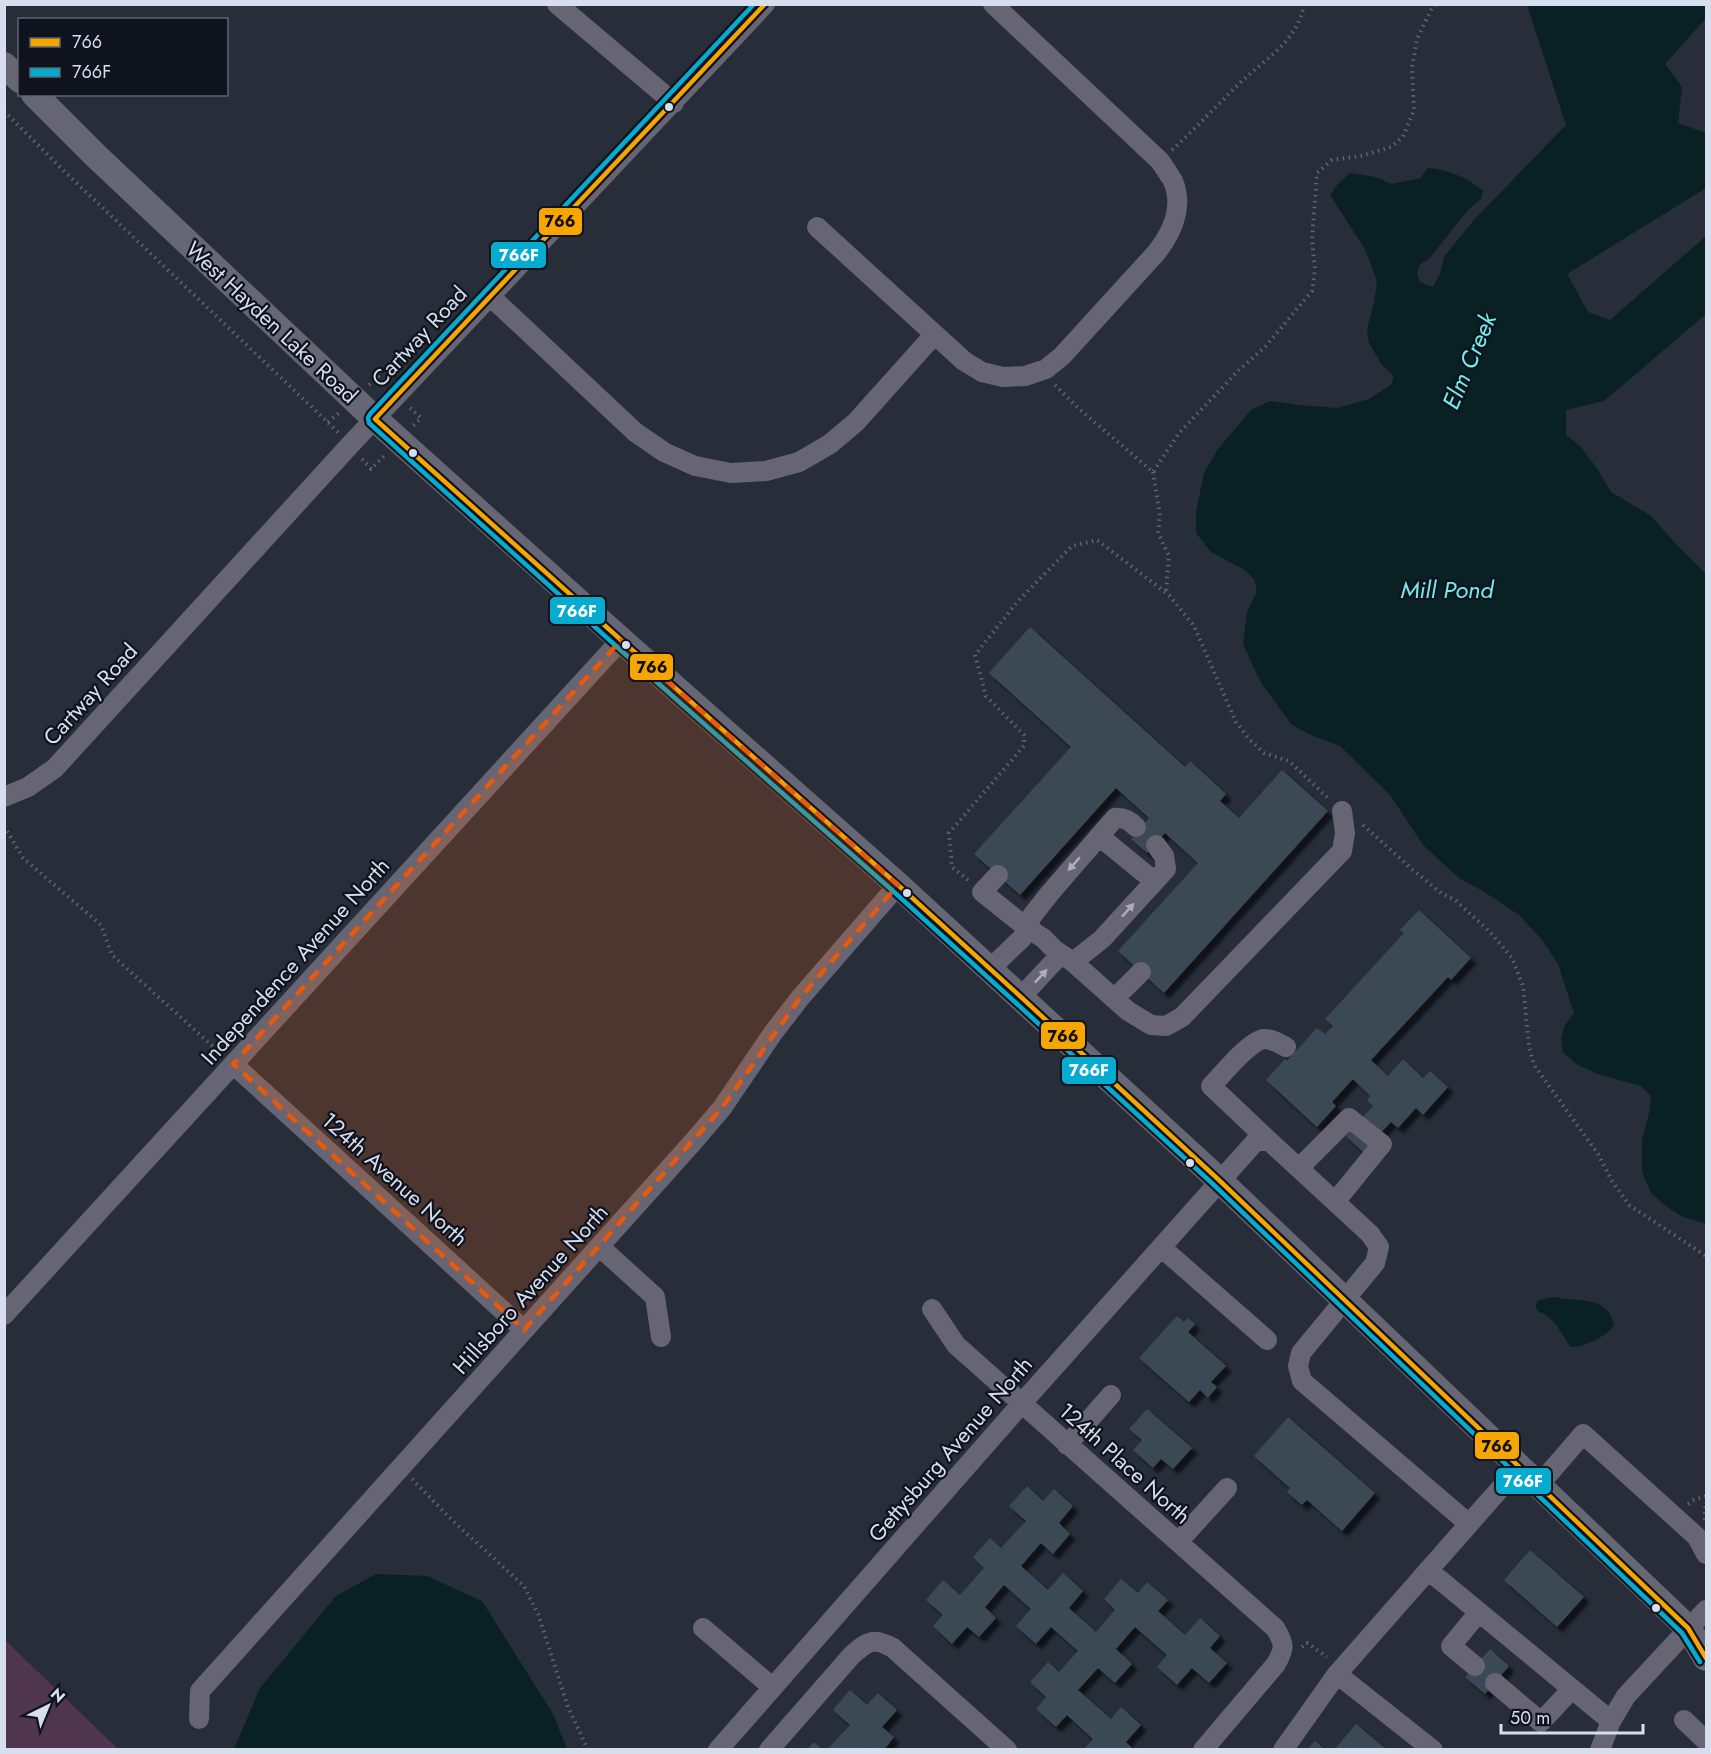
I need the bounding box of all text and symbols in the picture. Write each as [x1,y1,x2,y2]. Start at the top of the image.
legend [18,18,228,96]
text: 766 [72,29,102,55]
text: 766F [72,59,111,85]
unlabelled marker [663,101,675,113]
line badge: 766 [538,207,583,236]
text: 766 [544,210,576,233]
street label: West Hayden Lake Road [179,233,365,411]
line badge: 766F [490,241,547,269]
text: 766F [499,244,539,267]
street label: Cartway Road [364,278,474,394]
water label: Elm Creek [1433,306,1506,415]
unlabelled marker [407,447,419,459]
water label: Mill Pond [1400,572,1495,607]
line badge: 766F [549,596,606,625]
text: 766F [557,600,597,623]
street label: Cartway Road [35,636,145,752]
unlabelled marker [620,639,632,651]
line badge: 766 [629,653,674,681]
text: 766 [636,656,668,679]
street label: Independence Avenue North [193,850,397,1072]
one-way arrow [1068,856,1081,871]
unlabelled marker [901,887,913,899]
one-way arrow [1121,903,1134,918]
one-way arrow [1034,968,1048,983]
line badge: 766 [1040,1021,1086,1050]
text: 766 [1047,1025,1079,1048]
line badge: 766F [1061,1056,1117,1085]
text: 766F [1069,1059,1109,1082]
street label: 124th Avenue North [315,1104,475,1254]
unlabelled marker [1184,1157,1196,1169]
street label: Hillsboro Avenue North [445,1197,615,1381]
street label: Gettysburg Avenue North [860,1349,1040,1549]
street label: 124th Place North [1052,1395,1198,1531]
line badge: 766 [1474,1431,1520,1460]
text: 766 [1481,1435,1513,1458]
line badge: 766F [1495,1467,1552,1495]
text: 766F [1503,1470,1543,1493]
unlabelled marker [1650,1602,1662,1614]
north arrow [18,1676,78,1736]
text: N [45,1683,70,1708]
scale bar [1501,1697,1644,1735]
text: 50 m [1510,1705,1550,1731]

